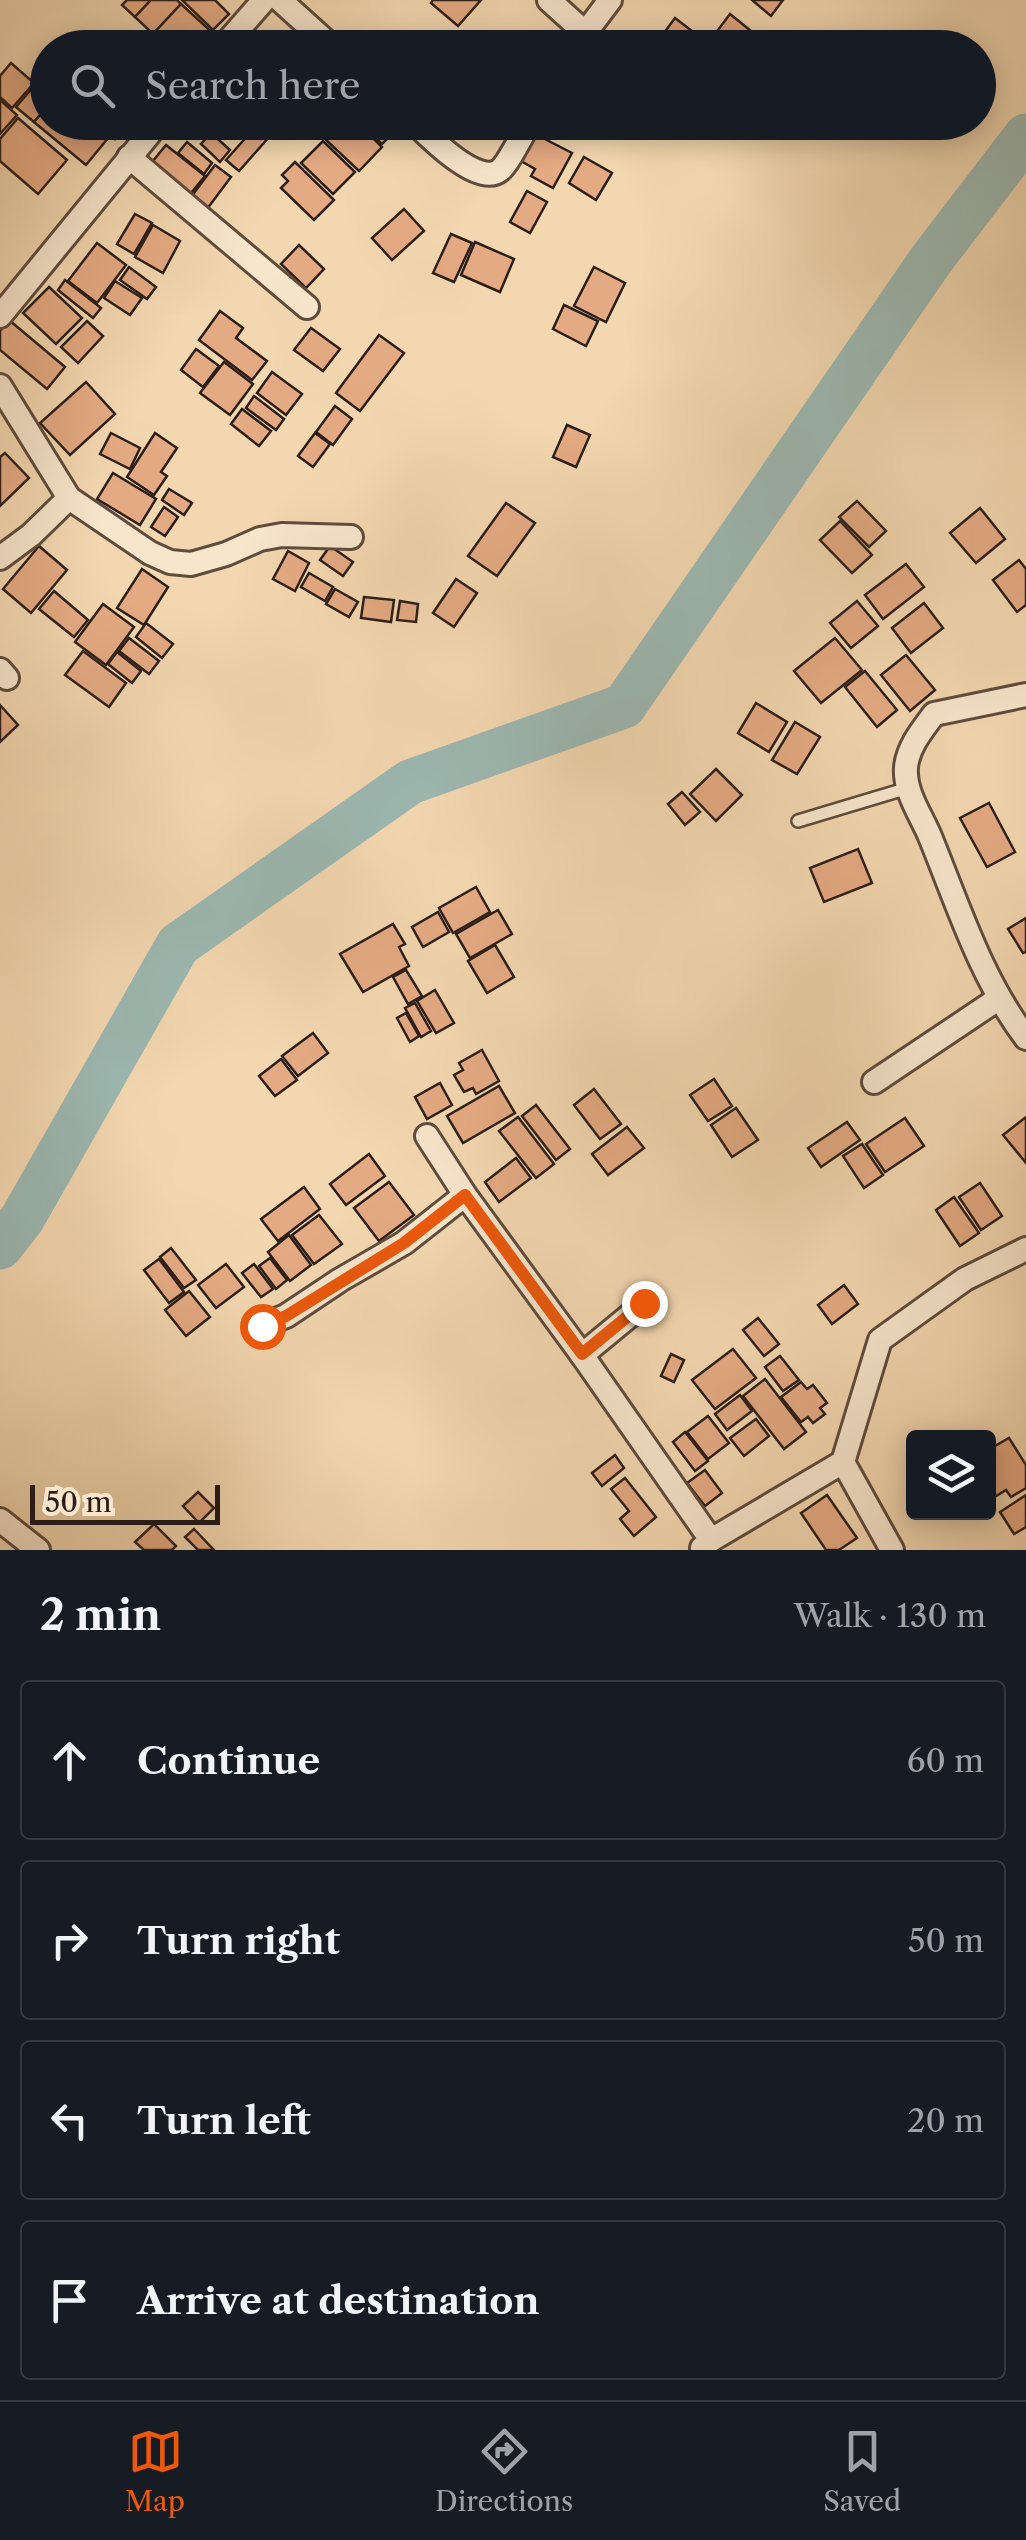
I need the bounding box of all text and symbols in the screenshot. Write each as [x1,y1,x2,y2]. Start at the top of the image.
search box [30,30,996,140]
icon: search [65,58,120,113]
text: Search here [145,62,360,109]
route end [622,1281,668,1327]
route start [240,1304,286,1350]
map controls [906,1430,996,1520]
button: layers [906,1430,996,1520]
scale bar [30,1480,220,1524]
text: 50 m [45,1485,112,1519]
text: 2 min [40,1589,161,1641]
text: Walk · 130 m [794,1596,986,1635]
icon: ahead [42,1733,97,1788]
text: Continue [137,1737,320,1784]
text: 60 m [907,1741,984,1780]
icon: right [42,1913,97,1968]
text: Turn right [137,1917,340,1964]
text: 50 m [908,1921,984,1960]
icon: left [42,2093,97,2148]
text: Turn left [137,2097,311,2144]
text: 20 m [907,2101,984,2140]
icon: arrive [42,2273,97,2328]
text: Arrive at destination [137,2277,540,2324]
tab: Map [125,2424,185,2518]
tab: Directions [435,2424,573,2518]
tab: Saved [823,2424,901,2518]

